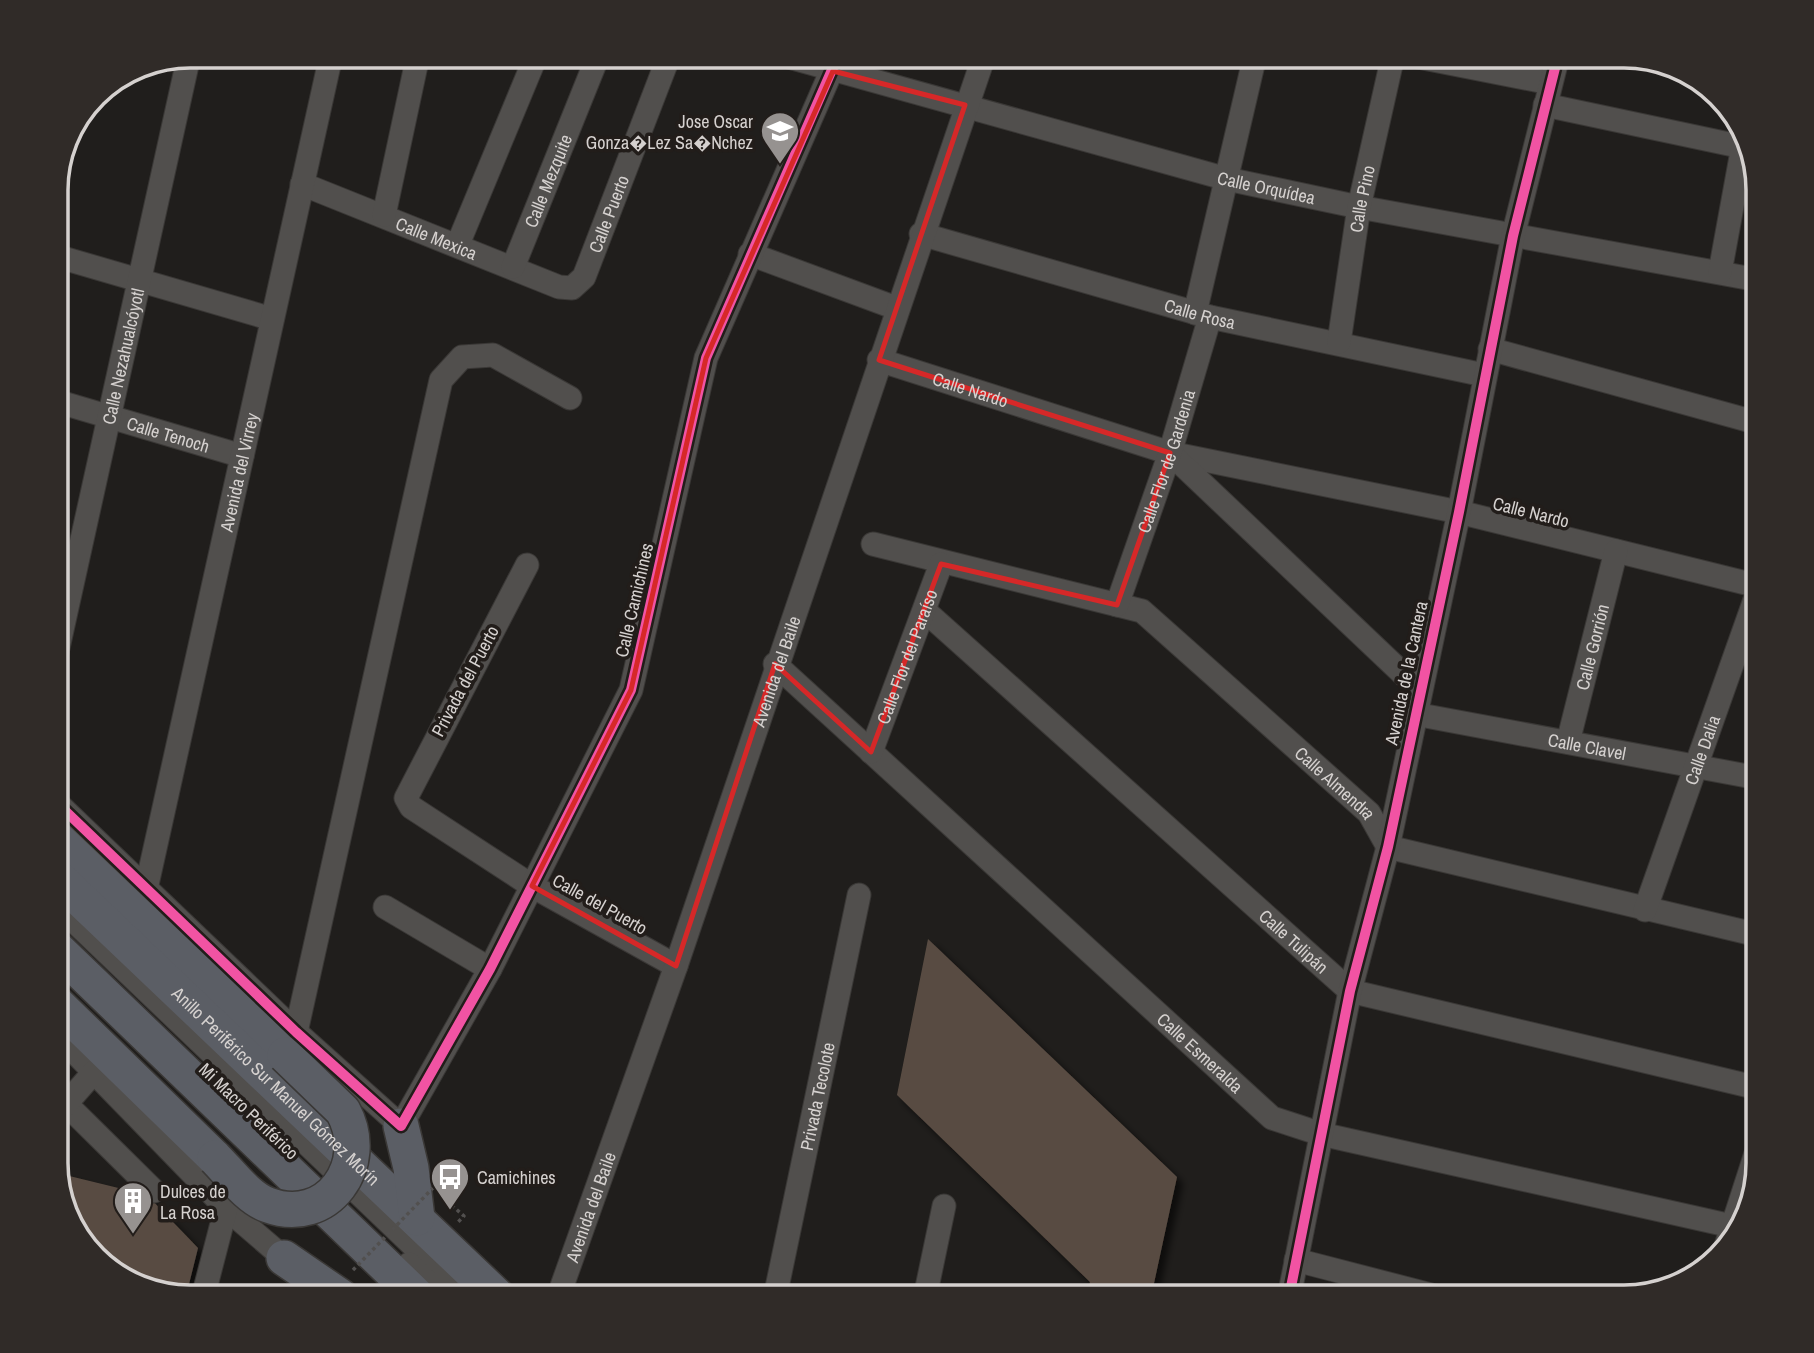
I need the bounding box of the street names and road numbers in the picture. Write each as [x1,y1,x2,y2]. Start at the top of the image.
street label: Calle Mezquite [518,130,578,231]
street label: Calle Pino [1343,163,1381,234]
street label: Calle Orquídea [1215,164,1318,210]
street label: Calle Puerto [582,171,635,256]
street label: Calle Mexica [392,210,481,265]
street label: Calle Nezahualcóyotl [95,286,150,427]
street label: Calle Rosa [1162,292,1237,334]
street label: Calle Nardo [929,365,1011,413]
street label: Calle Flor de Gardenia [1131,386,1201,536]
street label: Calle Tenoch [124,410,213,458]
street label: Avenida del Virrey [213,410,264,535]
street label: Calle Nardo [1490,490,1572,534]
street label: Calle Camichines [609,540,659,660]
street label: Calle Flor del Paraíso [870,585,943,727]
street label: Avenida de la Cantera [1378,599,1433,748]
street label: Calle Gorrión [1569,601,1615,693]
street label: Avenida del Baile [745,612,806,731]
street label: Privada del Puerto [425,621,505,741]
street label: Calle Dalia [1678,712,1726,788]
street label: Calle Clavel [1546,727,1628,766]
street label: Calle Almendra [1290,740,1382,823]
street label: Calle del Puerto [548,868,652,940]
street label: Calle Tulipán [1254,903,1334,979]
street label: Anillo Periférico Sur Manuel Gómez Morín [166,980,386,1191]
street label: Calle Esmeralda [1152,1007,1249,1098]
street label: Privada Tecolote [793,1040,840,1153]
street label: Mi Macro Periférico [194,1057,304,1165]
street label: Avenida del Baile [559,1148,621,1266]

